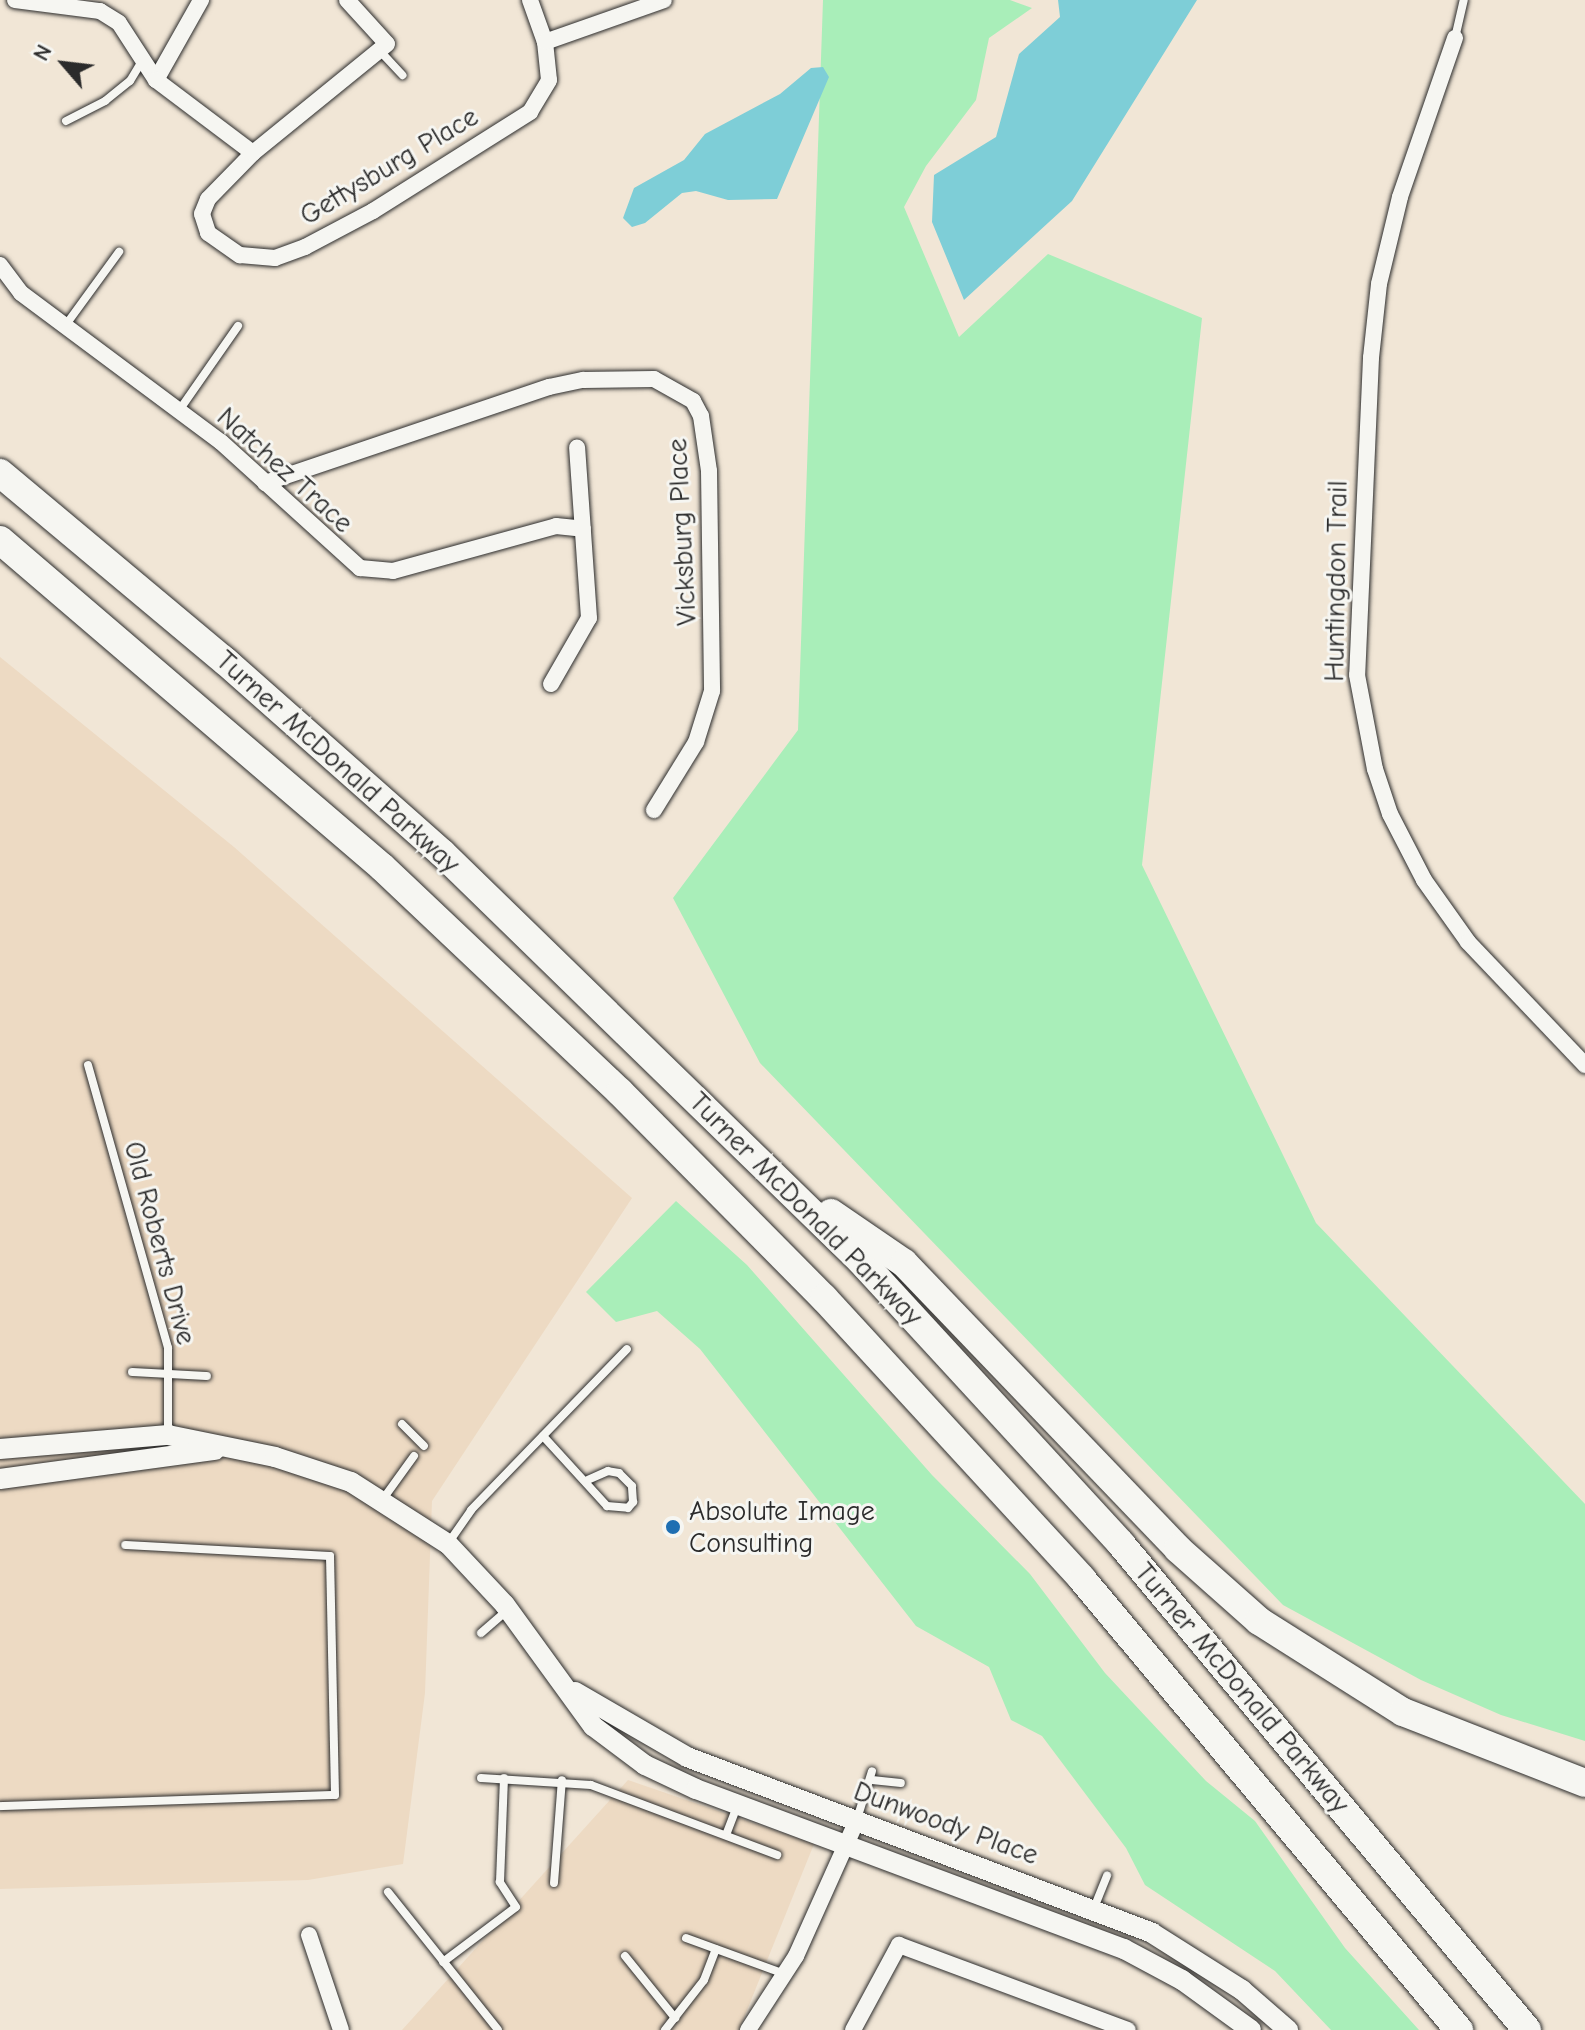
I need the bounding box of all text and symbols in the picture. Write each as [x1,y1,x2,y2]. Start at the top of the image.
north arrow [24,24,104,104]
text: N [28,40,58,65]
street label: Gettysburg Place [294,100,484,232]
street label: Natchez Trace [210,400,360,540]
street label: Vicksburg Place [660,437,704,627]
street label: Huntingdon Trail [1317,480,1355,682]
street label: Turner McDonald Parkway [209,644,467,880]
street label: Turner McDonald Parkway [682,1085,930,1333]
street label: Old Roberts Drive [117,1138,203,1348]
place label: Absolute Image Consulting [689,1494,875,1560]
marker: Absolute Image Consulting [664,1518,682,1536]
street label: Turner McDonald Parkway [1127,1556,1357,1820]
street label: Dunwoody Place [849,1774,1043,1872]

